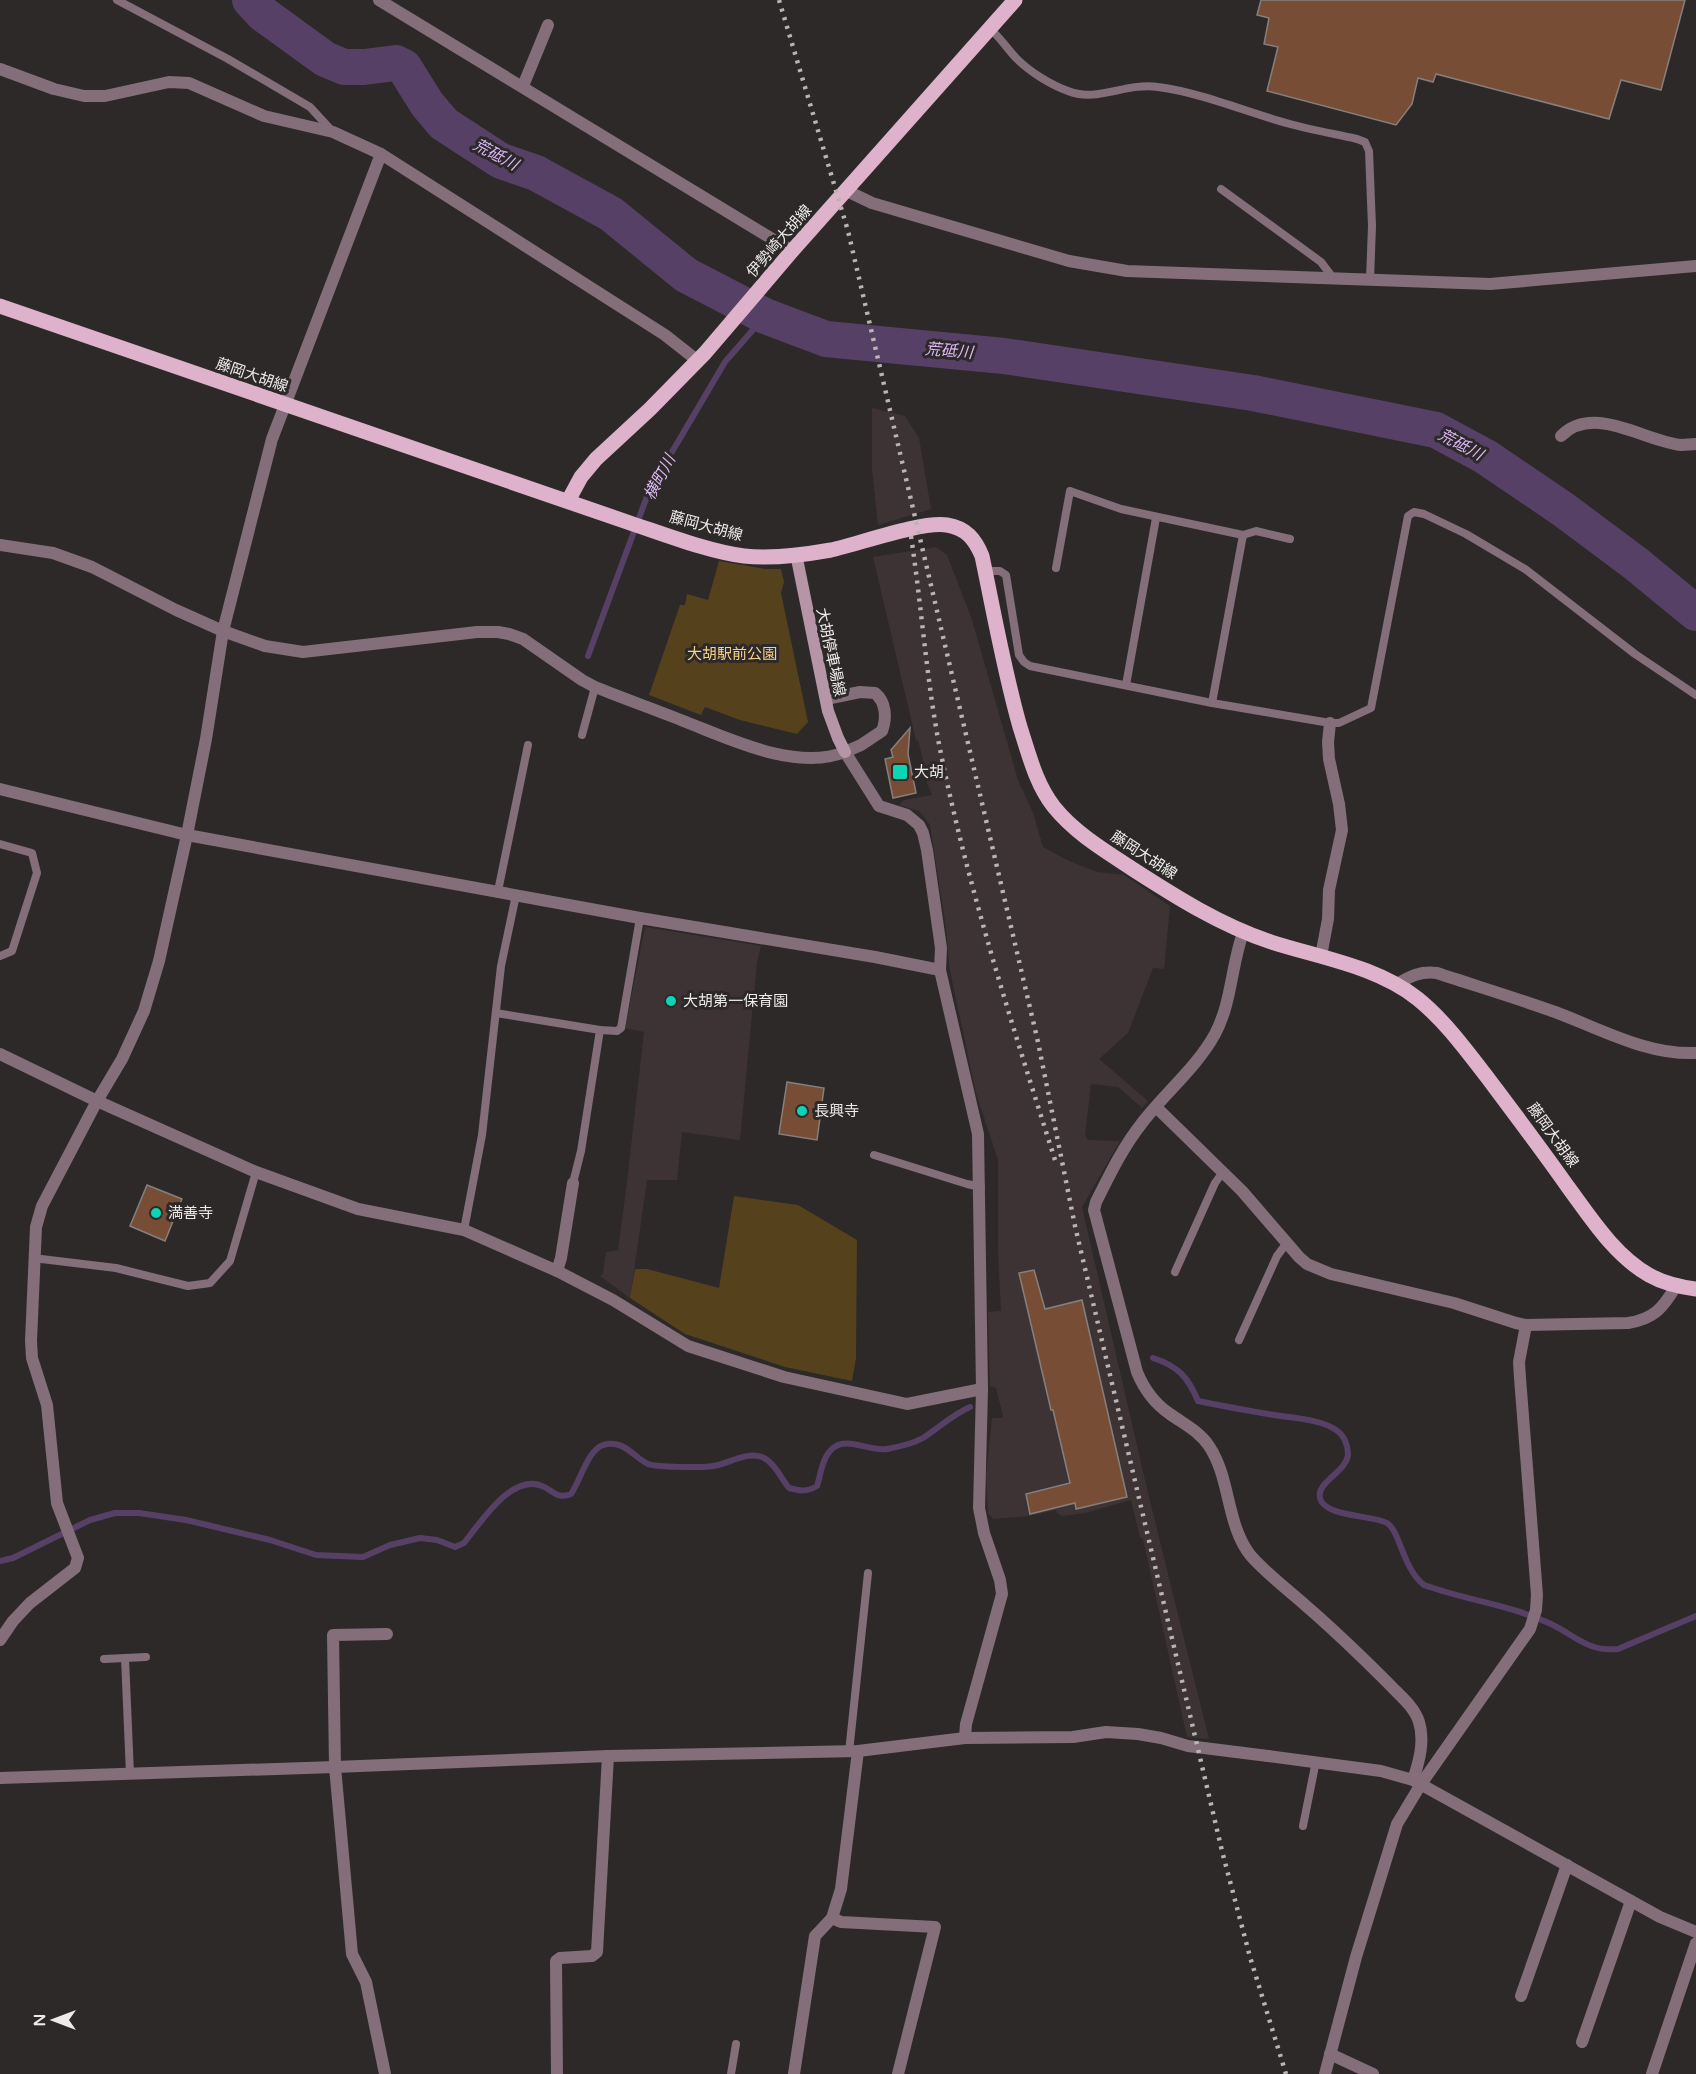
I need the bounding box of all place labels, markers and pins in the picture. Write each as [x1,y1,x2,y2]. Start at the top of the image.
marker: 大胡 [891,763,909,781]
place label: 大胡 [914,763,944,781]
place label: 大胡第一保育園 [683,992,788,1010]
marker: 大胡第一保育園 [664,994,678,1008]
place label: 長興寺 [814,1102,859,1120]
marker: 長興寺 [795,1104,809,1118]
place label: 満善寺 [168,1204,213,1222]
marker: 満善寺 [149,1206,163,1220]

